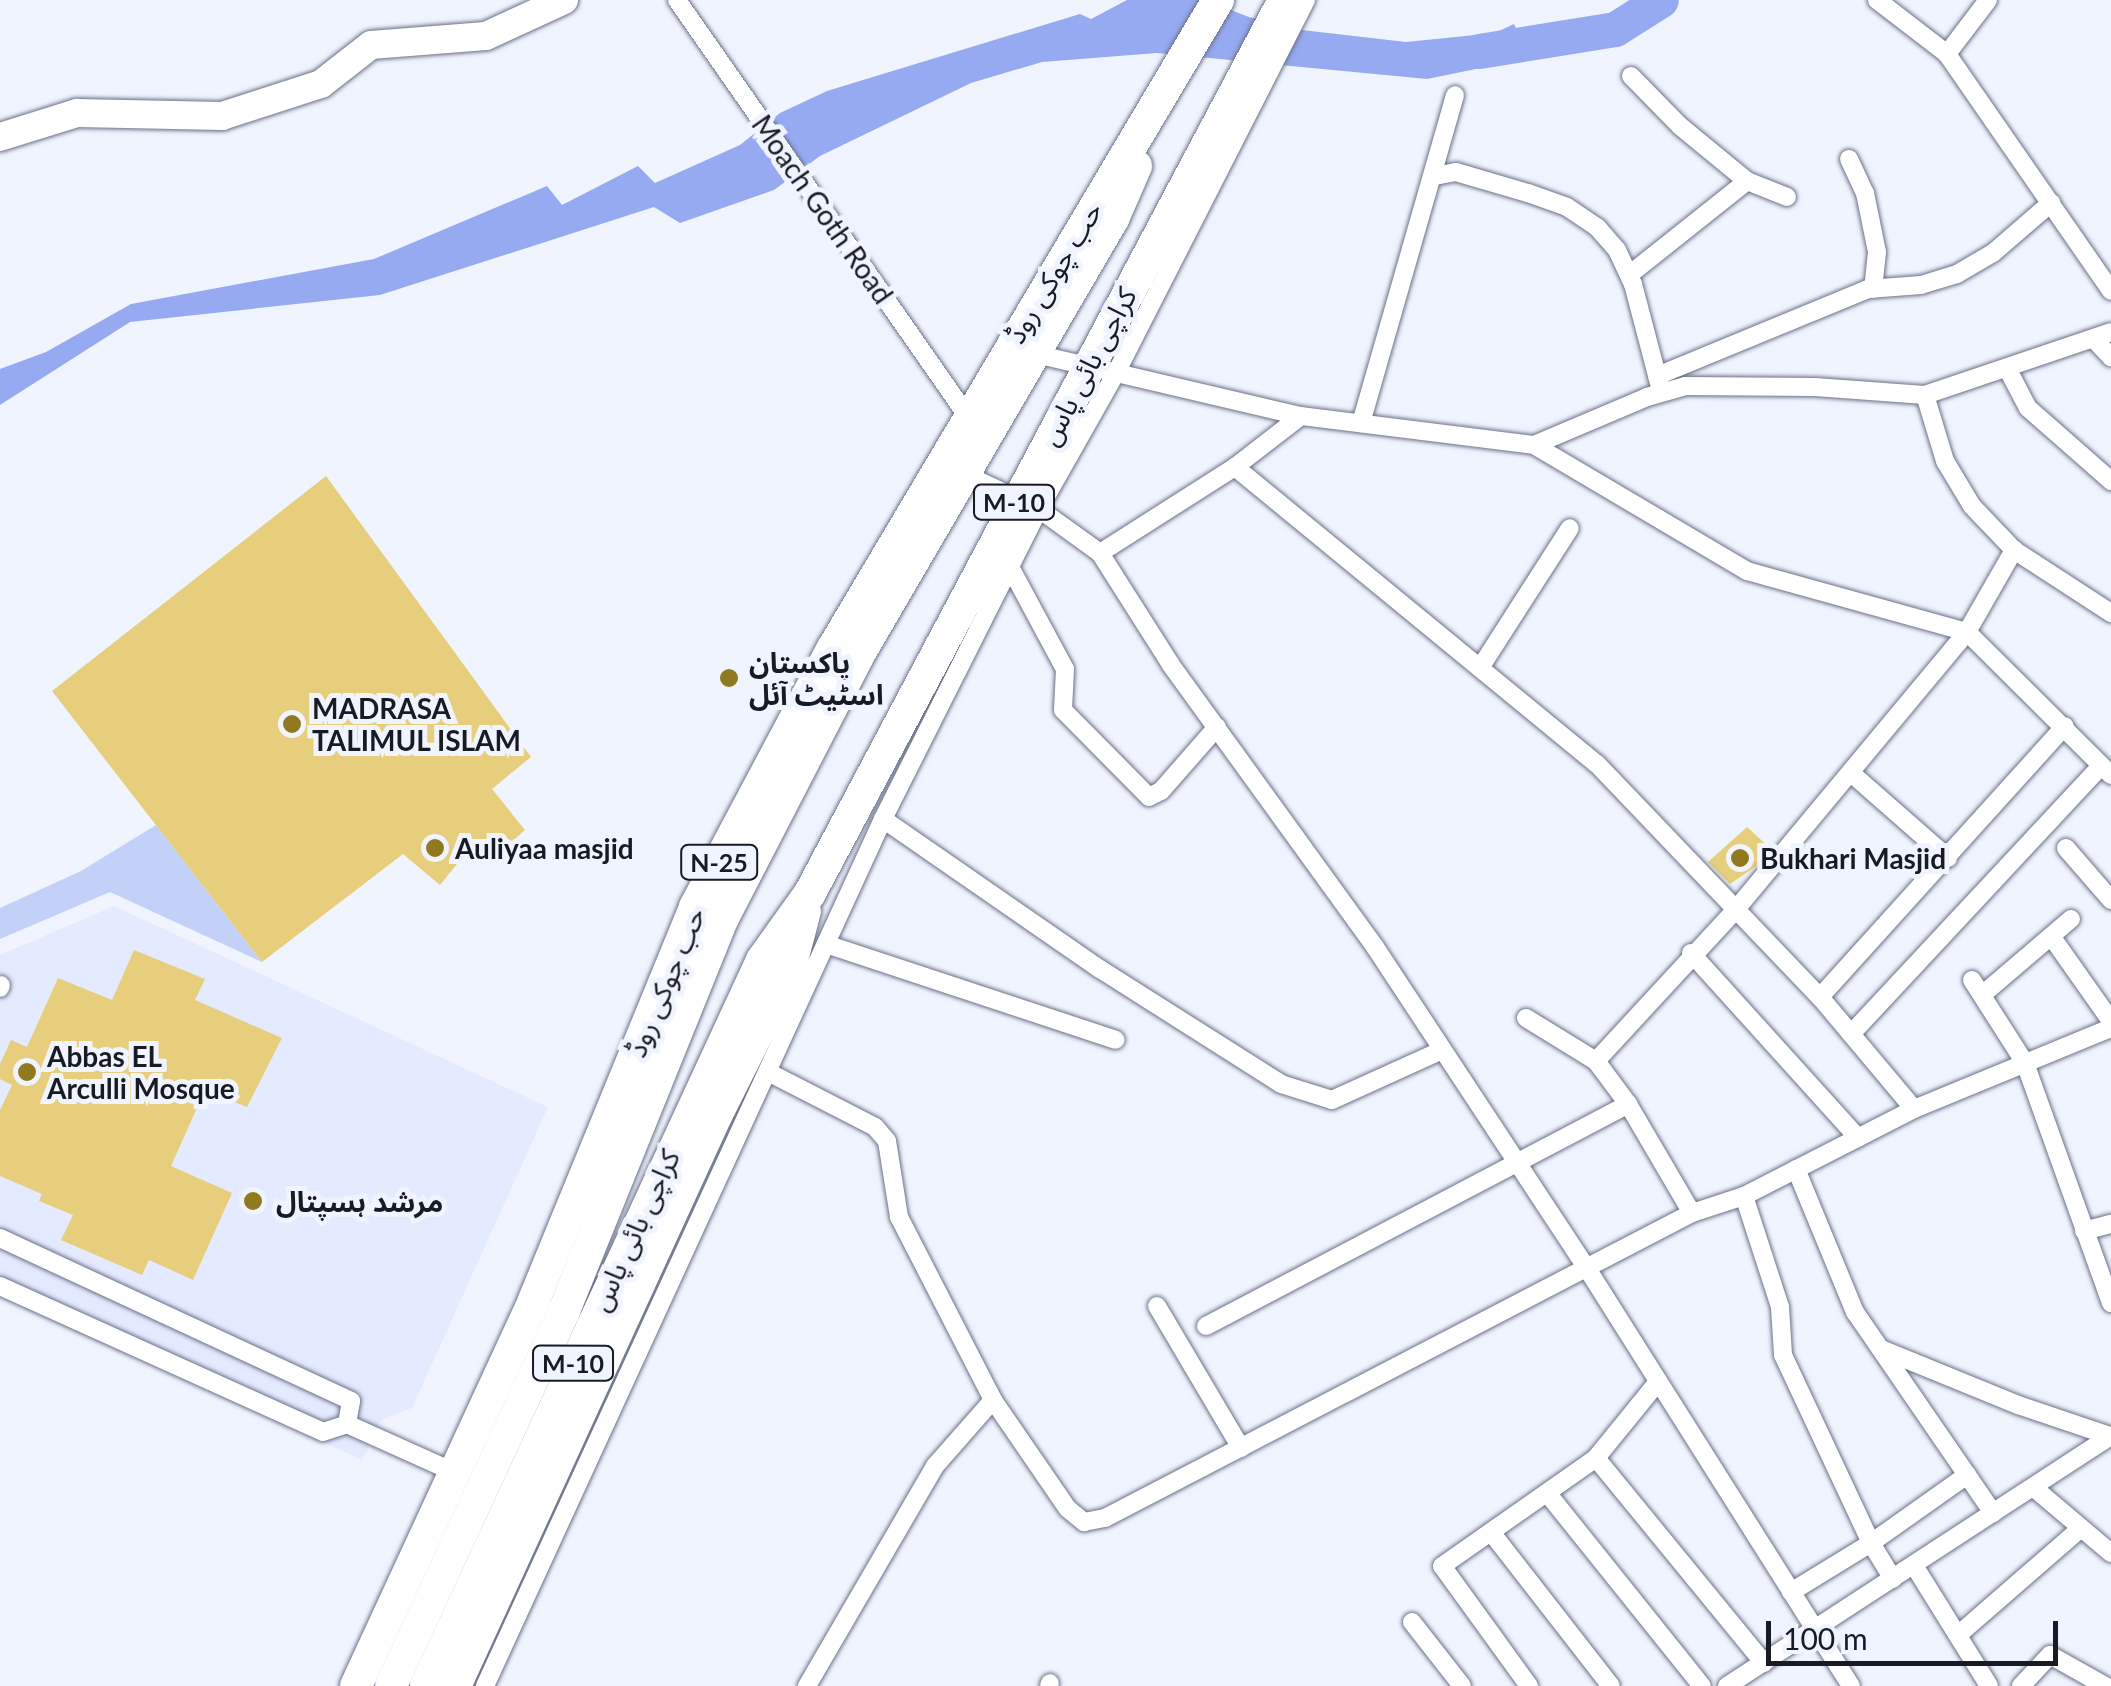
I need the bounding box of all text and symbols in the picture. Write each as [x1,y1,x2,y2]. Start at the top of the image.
street label: Moach Goth Road [745,108,901,310]
street label: حب چوکی روڈ [998,195,1108,349]
street label: کراچی بائی پاس [1031,281,1143,451]
road number: M-10 [972,482,1056,522]
place label: پاکستان اسٹیٹ آئل [749,645,884,711]
marker: پاکستان اسٹیٹ آئل [718,667,740,689]
place label: MADRASA TALIMUL ISLAM [312,691,522,757]
marker: MADRASA TALIMUL ISLAM [281,713,303,735]
place label: Auliyaa masjid [455,831,634,865]
marker: Auliyaa masjid [424,837,446,859]
place label: Bukhari Masjid [1760,841,1946,875]
road number: N-25 [679,842,759,882]
marker: Bukhari Masjid [1729,847,1751,869]
street label: حب چوکی روڈ [618,902,712,1062]
place label: Abbas EL Arculli Mosque [47,1039,235,1105]
marker: Abbas EL Arculli Mosque [16,1061,38,1083]
street label: کراچی بائی پاس [582,1144,686,1316]
place label: مرشد ہسپتال [276,1184,443,1218]
marker: مرشد ہسپتال [240,1188,266,1214]
road number: M-10 [530,1343,616,1383]
scale bar [1771,1601,2064,1663]
text: 100 m [1783,1620,1868,1656]

